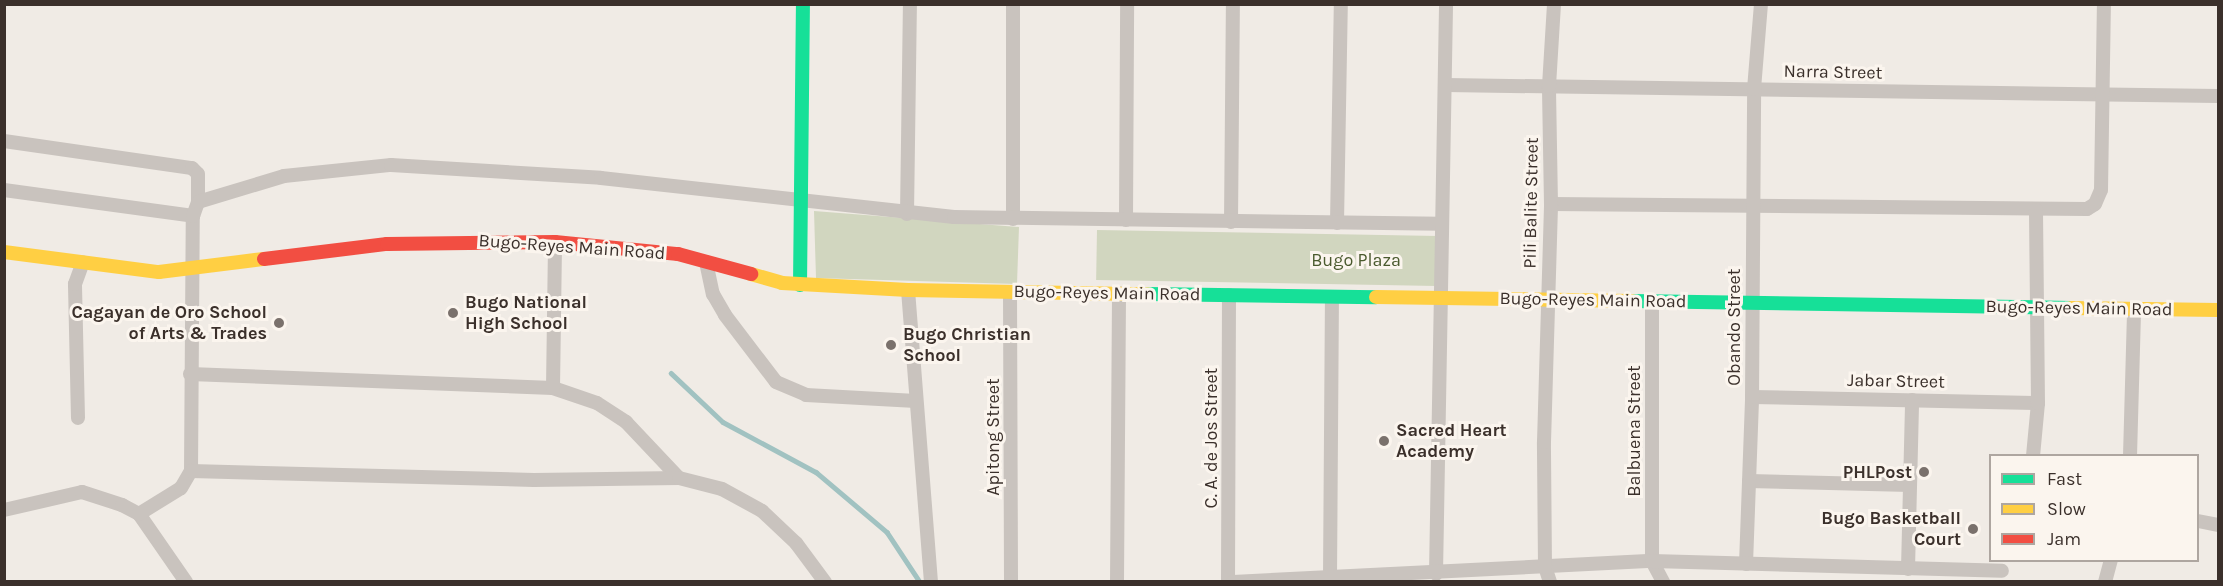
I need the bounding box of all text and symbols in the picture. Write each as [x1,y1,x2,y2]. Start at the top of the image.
street label: Narra Street [1783,60,1883,84]
street label: Pili Balite Street [1519,137,1543,269]
street label: Bugo-Reyes Main Road [478,230,666,264]
park label: Bugo Plaza [1311,249,1401,271]
street label: Obando Street [1723,268,1745,386]
street label: Bugo-Reyes Main Road [1013,281,1201,305]
street label: Bugo-Reyes Main Road [1499,288,1687,312]
place label: Bugo National High School [465,292,587,334]
street label: Bugo-Reyes Main Road [1985,296,2173,320]
place label: Cagayan de Oro School of Arts & Trades [71,302,267,344]
marker: Bugo National High School [446,306,460,320]
marker: Cagayan de Oro School of Arts & Trades [272,316,286,330]
place label: Bugo Christian School [903,324,1031,366]
marker: Bugo Christian School [884,338,898,352]
street label: Balbuena Street [1623,365,1645,497]
street label: C. A. de Jos Street [1200,368,1222,508]
street label: Jabar Street [1847,369,1945,393]
street label: Apitong Street [982,378,1004,496]
place label: Sacred Heart Academy [1396,420,1507,462]
marker: Sacred Heart Academy [1377,434,1391,448]
legend [1989,454,2199,562]
place label: PHLPost [1843,461,1912,483]
marker: PHLPost [1917,465,1931,479]
text: Fast [2047,468,2082,490]
text: Slow [2047,498,2086,520]
place label: Bugo Basketball Court [1821,508,1961,550]
marker: Bugo Basketball Court [1966,522,1980,536]
text: Jam [2047,528,2081,550]

